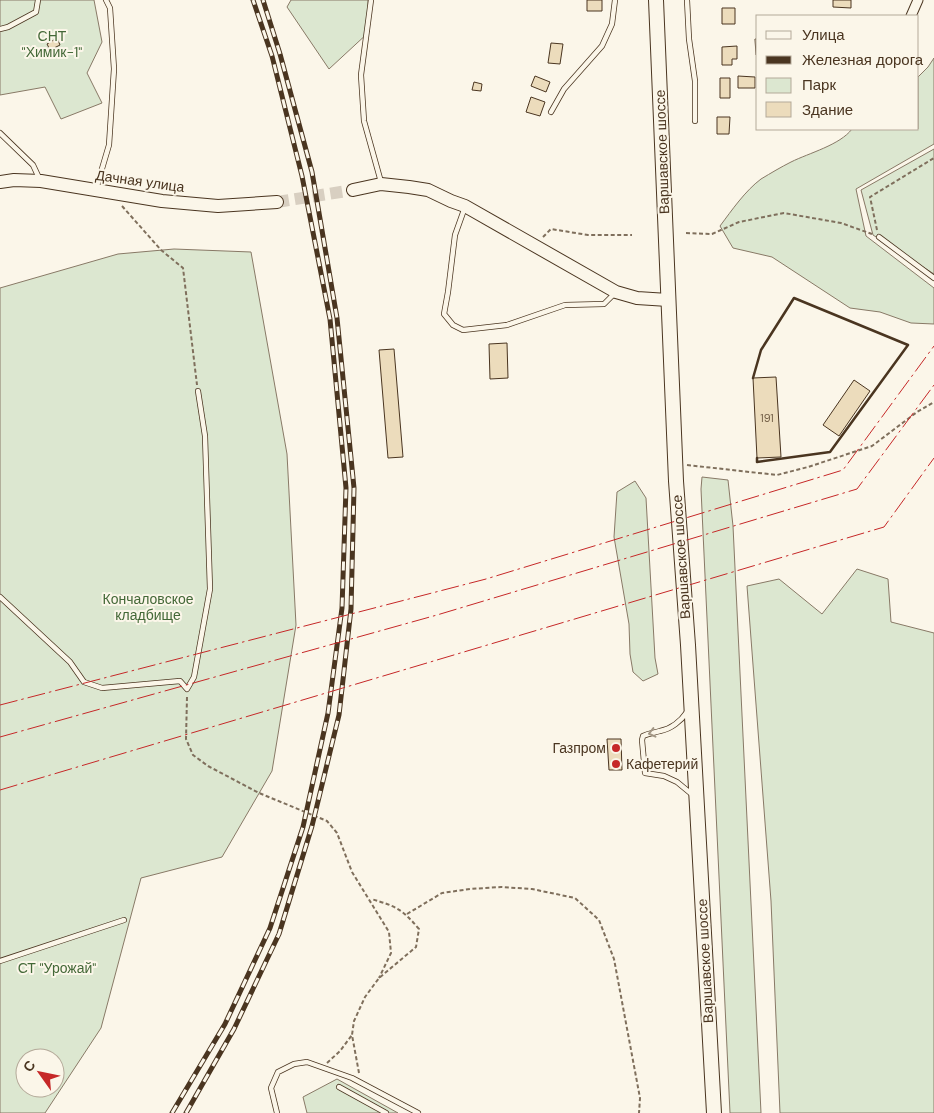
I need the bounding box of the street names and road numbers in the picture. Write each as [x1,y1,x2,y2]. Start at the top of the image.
street label: Варшавское шоссе [651,89,673,215]
street label: Дачная улица [94,166,186,196]
street label: Варшавское шоссе [668,494,694,620]
street label: Варшавское шоссе [693,898,717,1024]

